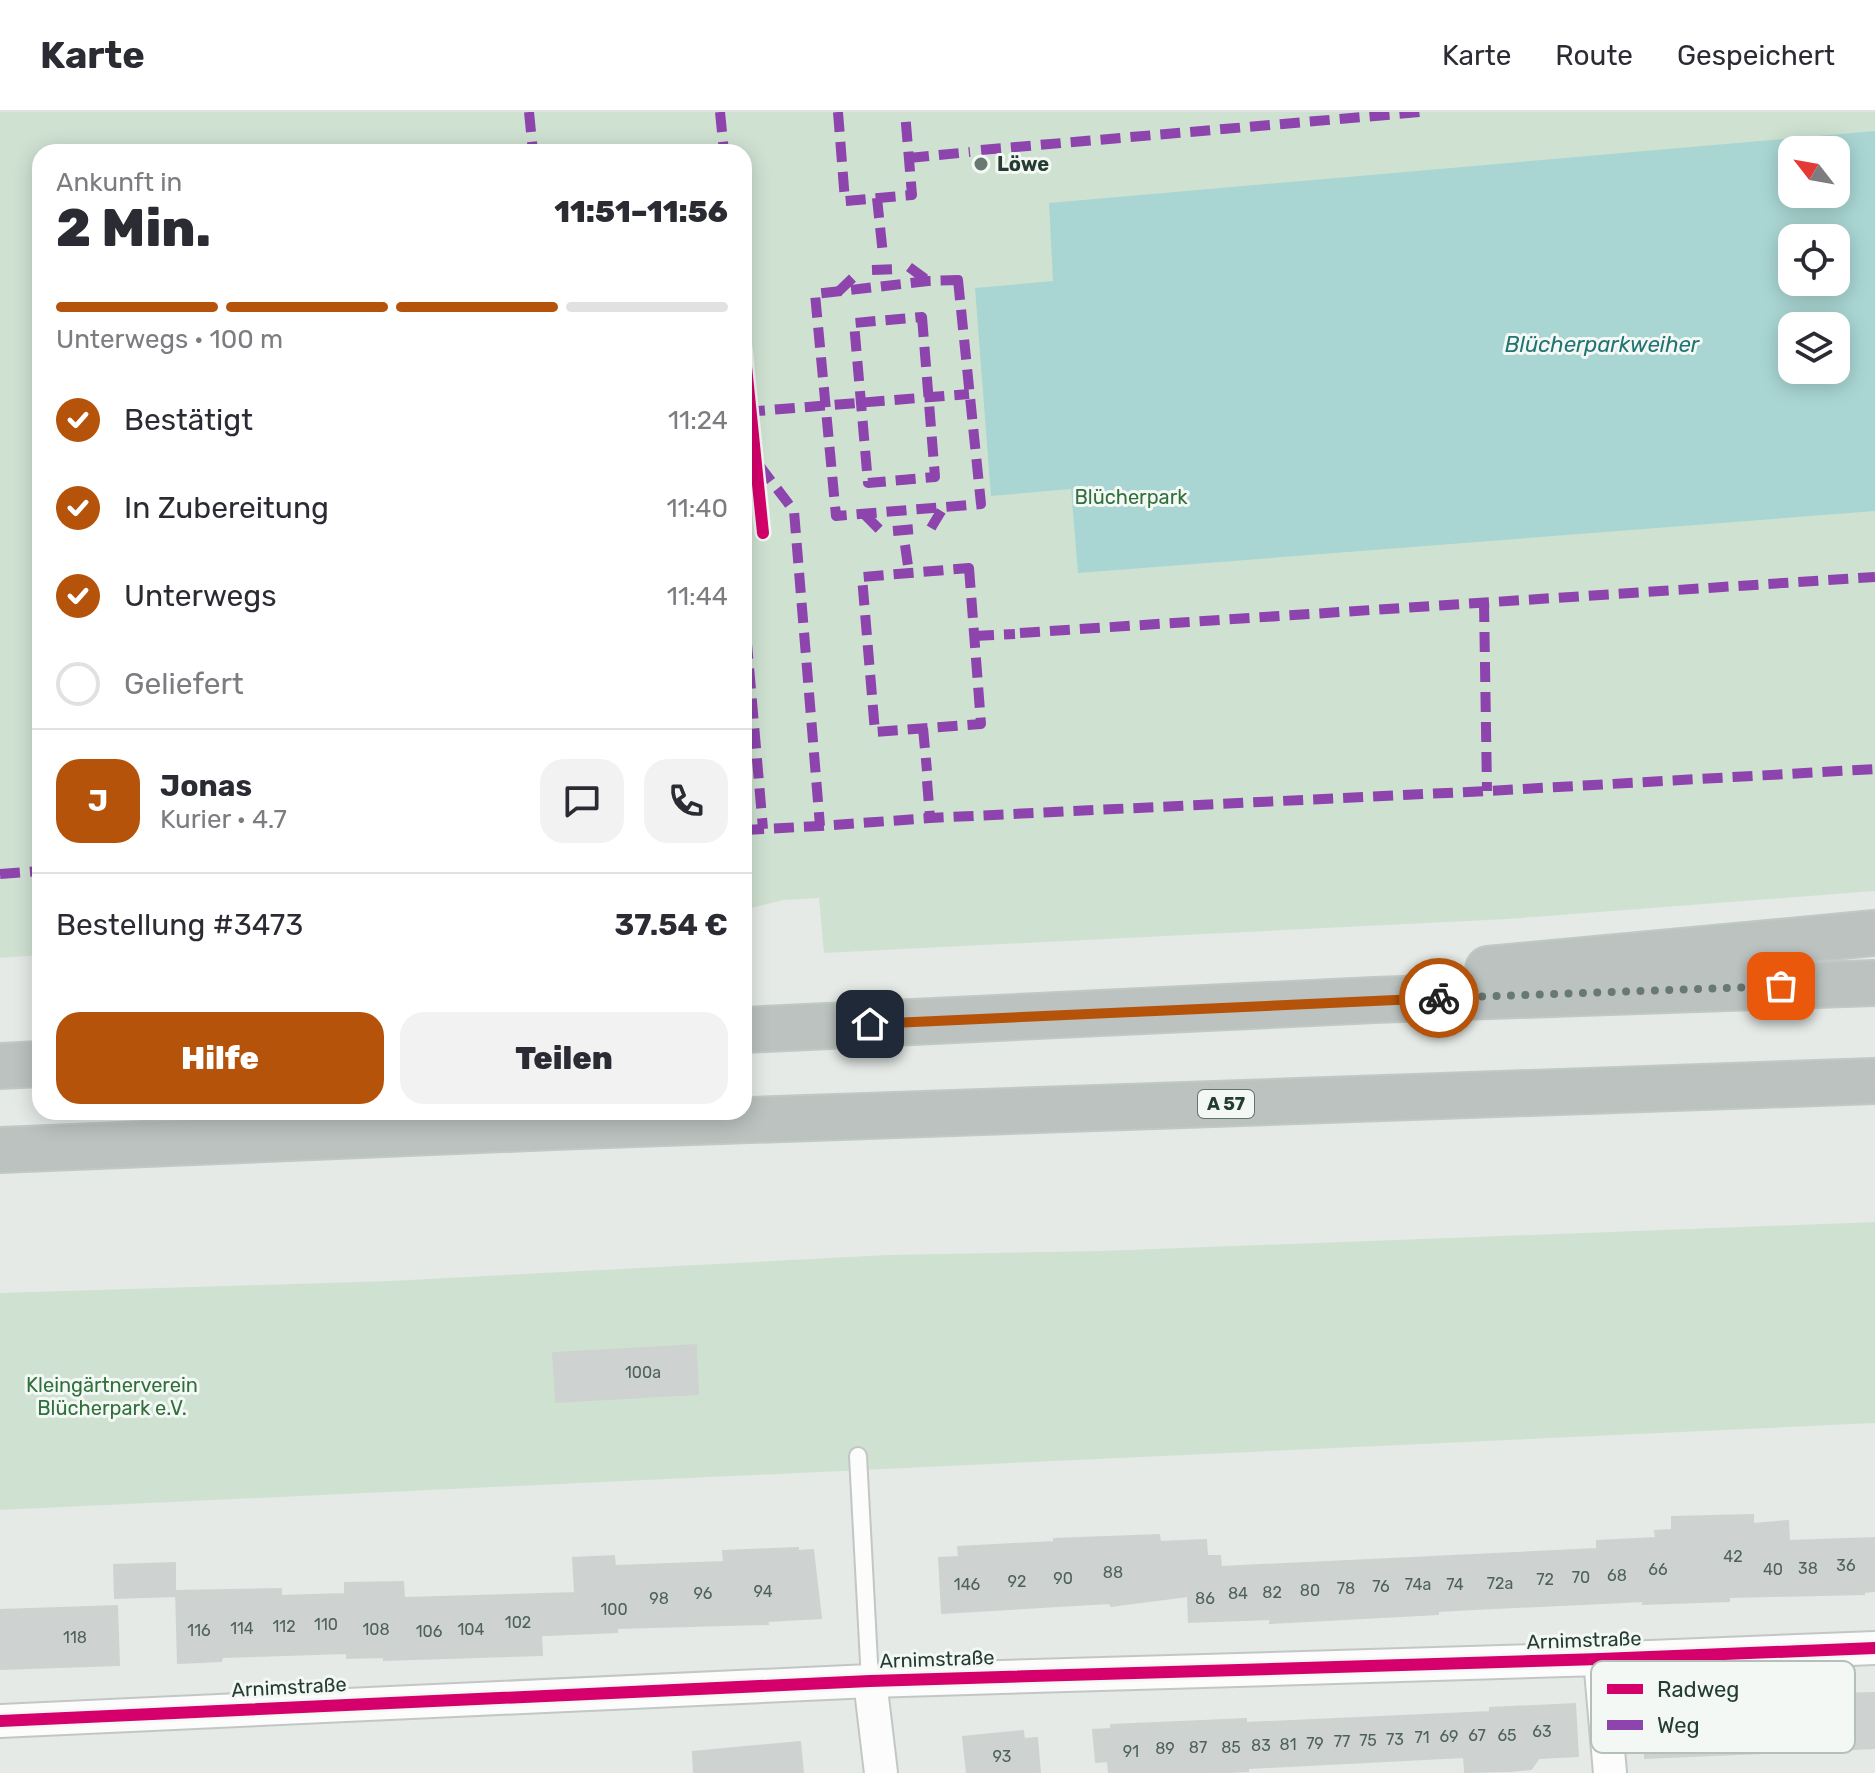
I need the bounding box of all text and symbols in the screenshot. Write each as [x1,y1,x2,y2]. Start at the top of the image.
text: Karte [40,32,145,78]
text: Karte [1442,39,1511,72]
text: Route [1555,39,1633,72]
text: Gespeichert [1677,39,1835,72]
north arrow [1778,136,1850,208]
map controls [1778,136,1850,384]
place label: Löwe [997,152,1049,176]
marker: Löwe [972,155,990,173]
text: Ankunft in [56,167,182,198]
text: 11:51–11:56 [554,194,728,230]
text: 2 Min. [56,197,211,259]
button: locate [1778,224,1850,296]
button: layers [1778,312,1850,384]
text: Unterwegs · 100 m [56,324,283,355]
water label: Blücherparkweiher [1505,331,1701,358]
icon: check [56,398,100,442]
text: Bestätigt [124,402,253,438]
text: 11:24 [668,405,728,436]
park label: Blücherpark [1074,485,1188,509]
icon: check [56,486,100,530]
text: In Zubereitung [124,490,329,526]
text: 11:40 [666,493,728,524]
icon: check [56,574,100,618]
text: Unterwegs [124,578,277,614]
text: 11:44 [667,581,728,612]
text: Geliefert [124,666,244,702]
button: chat [540,759,624,843]
button: phone [644,759,728,843]
text: Jonas [160,768,252,804]
text: J [88,783,108,819]
text: Kurier · 4.7 [160,804,287,835]
text: Bestellung #3473 [56,907,303,943]
text: 37.54 € [614,907,728,943]
pin [1747,952,1815,1020]
courier [1399,958,1479,1038]
icon: bag [1759,964,1803,1008]
icon: bike [1417,976,1461,1020]
pin [836,990,904,1058]
icon: home [848,1002,892,1046]
button: Hilfe [56,1012,384,1104]
button: Teilen [400,1012,728,1104]
road number: A 57 [1198,1090,1254,1118]
house number: 100a [625,1363,661,1382]
park label: Kleingärtnerverein Blücherpark e.V. [26,1373,198,1420]
house number: 42 [1723,1547,1743,1566]
house number: 36 [1836,1556,1856,1575]
house number: 38 [1798,1559,1818,1578]
house number: 66 [1648,1560,1668,1579]
house number: 40 [1763,1560,1783,1579]
house number: 88 [1103,1563,1123,1582]
house number: 68 [1607,1566,1627,1585]
house number: 70 [1572,1568,1590,1587]
house number: 90 [1053,1569,1073,1588]
house number: 72 [1536,1570,1554,1589]
house number: 92 [1008,1572,1026,1591]
house number: 72a [1487,1574,1513,1593]
house number: 146 [954,1575,981,1594]
house number: 74a [1405,1575,1431,1594]
house number: 74 [1446,1575,1464,1594]
house number: 76 [1372,1577,1390,1596]
house number: 78 [1337,1579,1355,1598]
house number: 80 [1300,1581,1320,1600]
house number: 94 [753,1582,773,1601]
house number: 82 [1262,1583,1282,1602]
house number: 96 [694,1584,713,1603]
house number: 84 [1228,1584,1248,1603]
house number: 98 [649,1589,669,1608]
house number: 86 [1195,1589,1215,1608]
house number: 100 [600,1600,628,1619]
house number: 102 [505,1613,531,1632]
house number: 110 [314,1615,338,1634]
house number: 112 [272,1617,296,1636]
house number: 114 [230,1619,254,1638]
house number: 108 [362,1620,390,1639]
house number: 104 [458,1620,485,1639]
house number: 116 [187,1621,211,1640]
house number: 106 [416,1622,443,1641]
street label: Arnimstraße [1526,1626,1642,1654]
house number: 118 [63,1628,87,1647]
street label: Arnimstraße [879,1645,995,1673]
legend [1591,1661,1855,1753]
street label: Arnimstraße [231,1672,347,1702]
text: Radweg [1657,1676,1739,1703]
text: Weg [1657,1712,1700,1739]
house number: 63 [1532,1722,1552,1741]
house number: 67 [1468,1726,1486,1745]
house number: 65 [1497,1726,1517,1745]
house number: 69 [1439,1727,1459,1746]
house number: 71 [1414,1728,1430,1747]
house number: 73 [1386,1730,1404,1749]
house number: 75 [1359,1731,1377,1750]
house number: 77 [1334,1732,1350,1751]
house number: 79 [1306,1734,1324,1753]
house number: 81 [1279,1735,1297,1754]
house number: 83 [1251,1736,1271,1755]
house number: 87 [1189,1738,1207,1757]
house number: 85 [1221,1738,1241,1757]
house number: 89 [1155,1739,1175,1758]
house number: 91 [1123,1742,1139,1761]
house number: 93 [993,1747,1011,1766]

